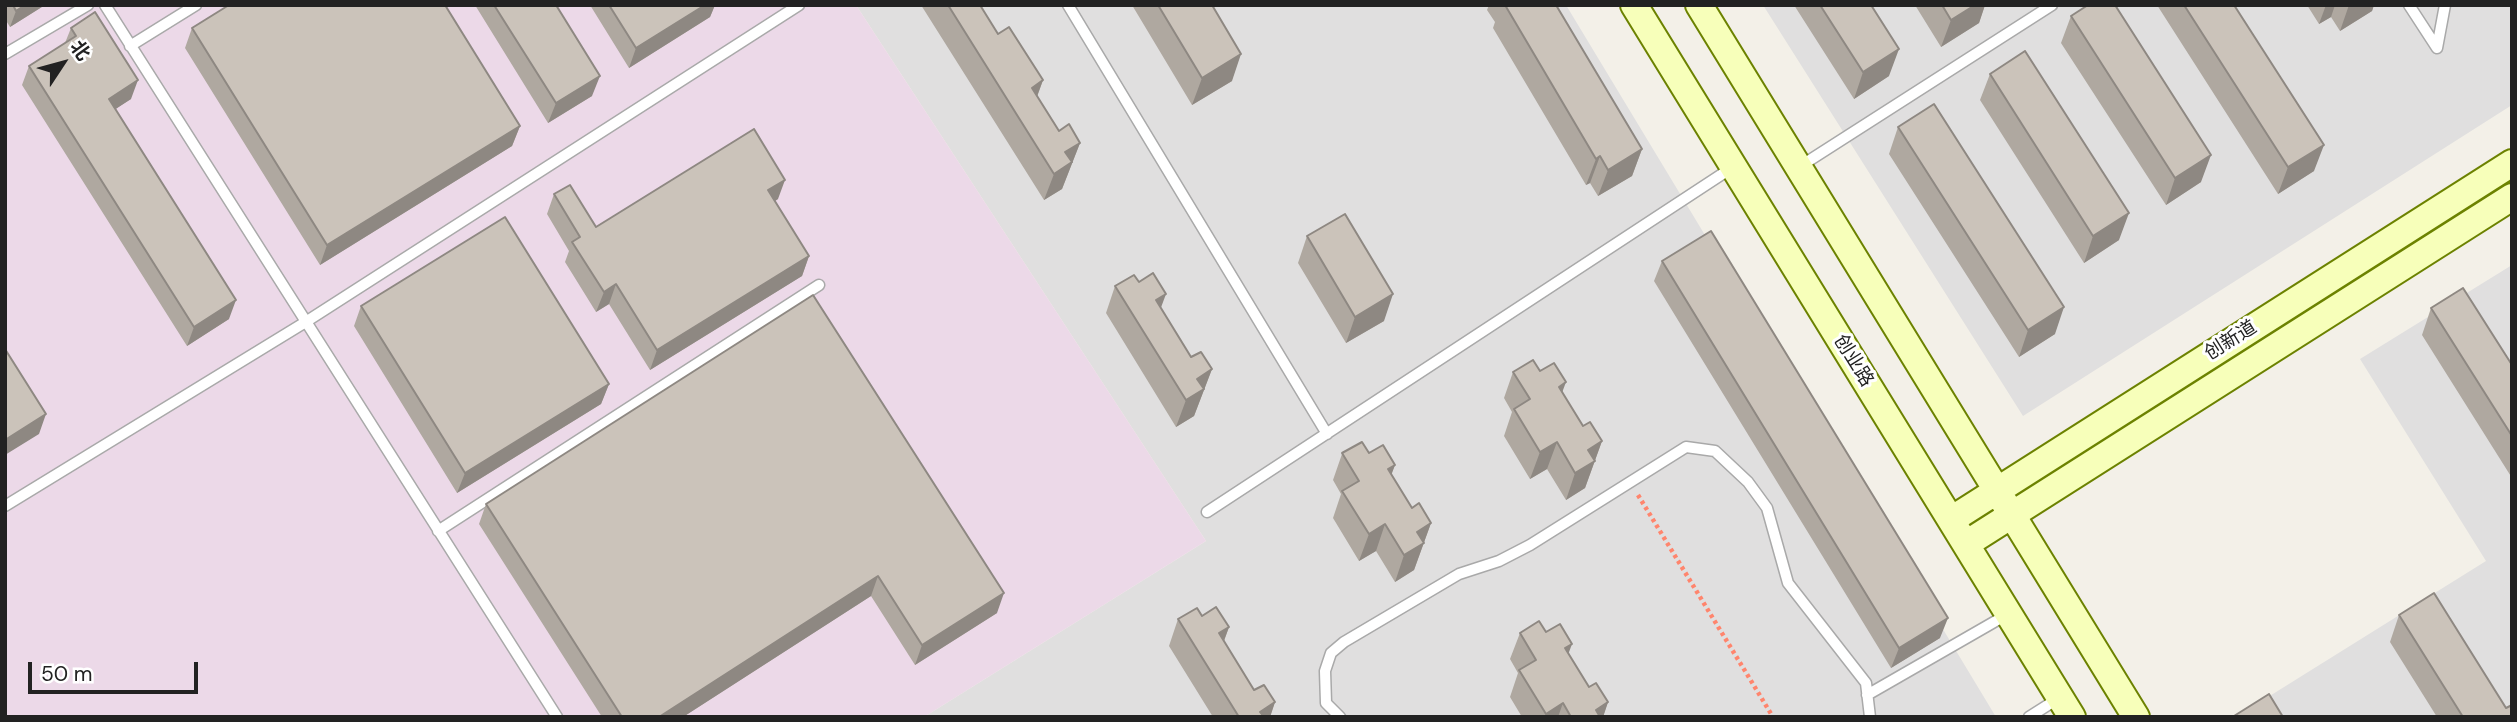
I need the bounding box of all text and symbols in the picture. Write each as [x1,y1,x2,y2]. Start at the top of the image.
north arrow [28,28,98,98]
text: 北 [65,35,96,65]
street label: 创新道 [2201,316,2261,366]
street label: 创业路 [1828,331,1878,391]
scale bar [32,648,201,692]
text: 50 m [41,660,92,688]

